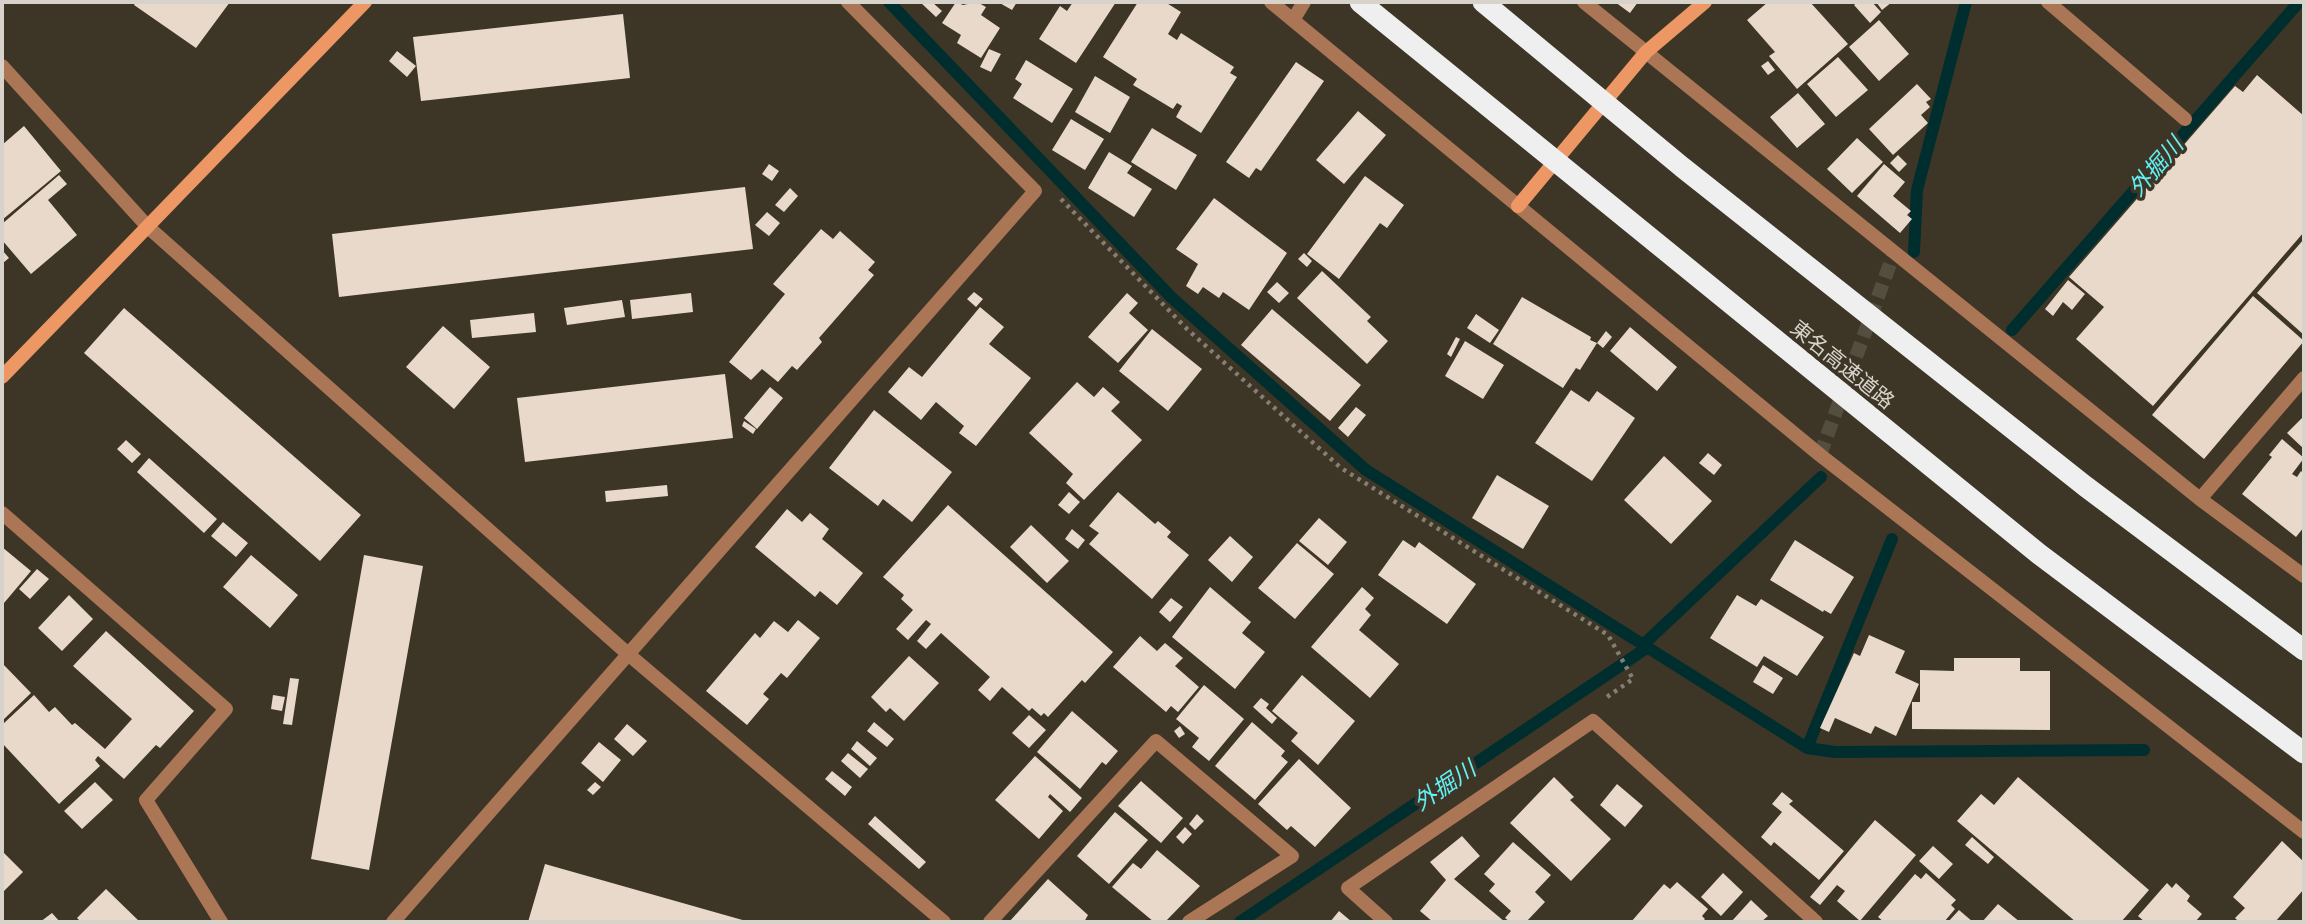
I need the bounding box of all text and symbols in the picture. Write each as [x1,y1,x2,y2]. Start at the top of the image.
water label: 外掘川 [2122,131,2188,201]
street label: 東名高速道路 [1786,315,1900,413]
water label: 外掘川 [1408,754,1480,816]

